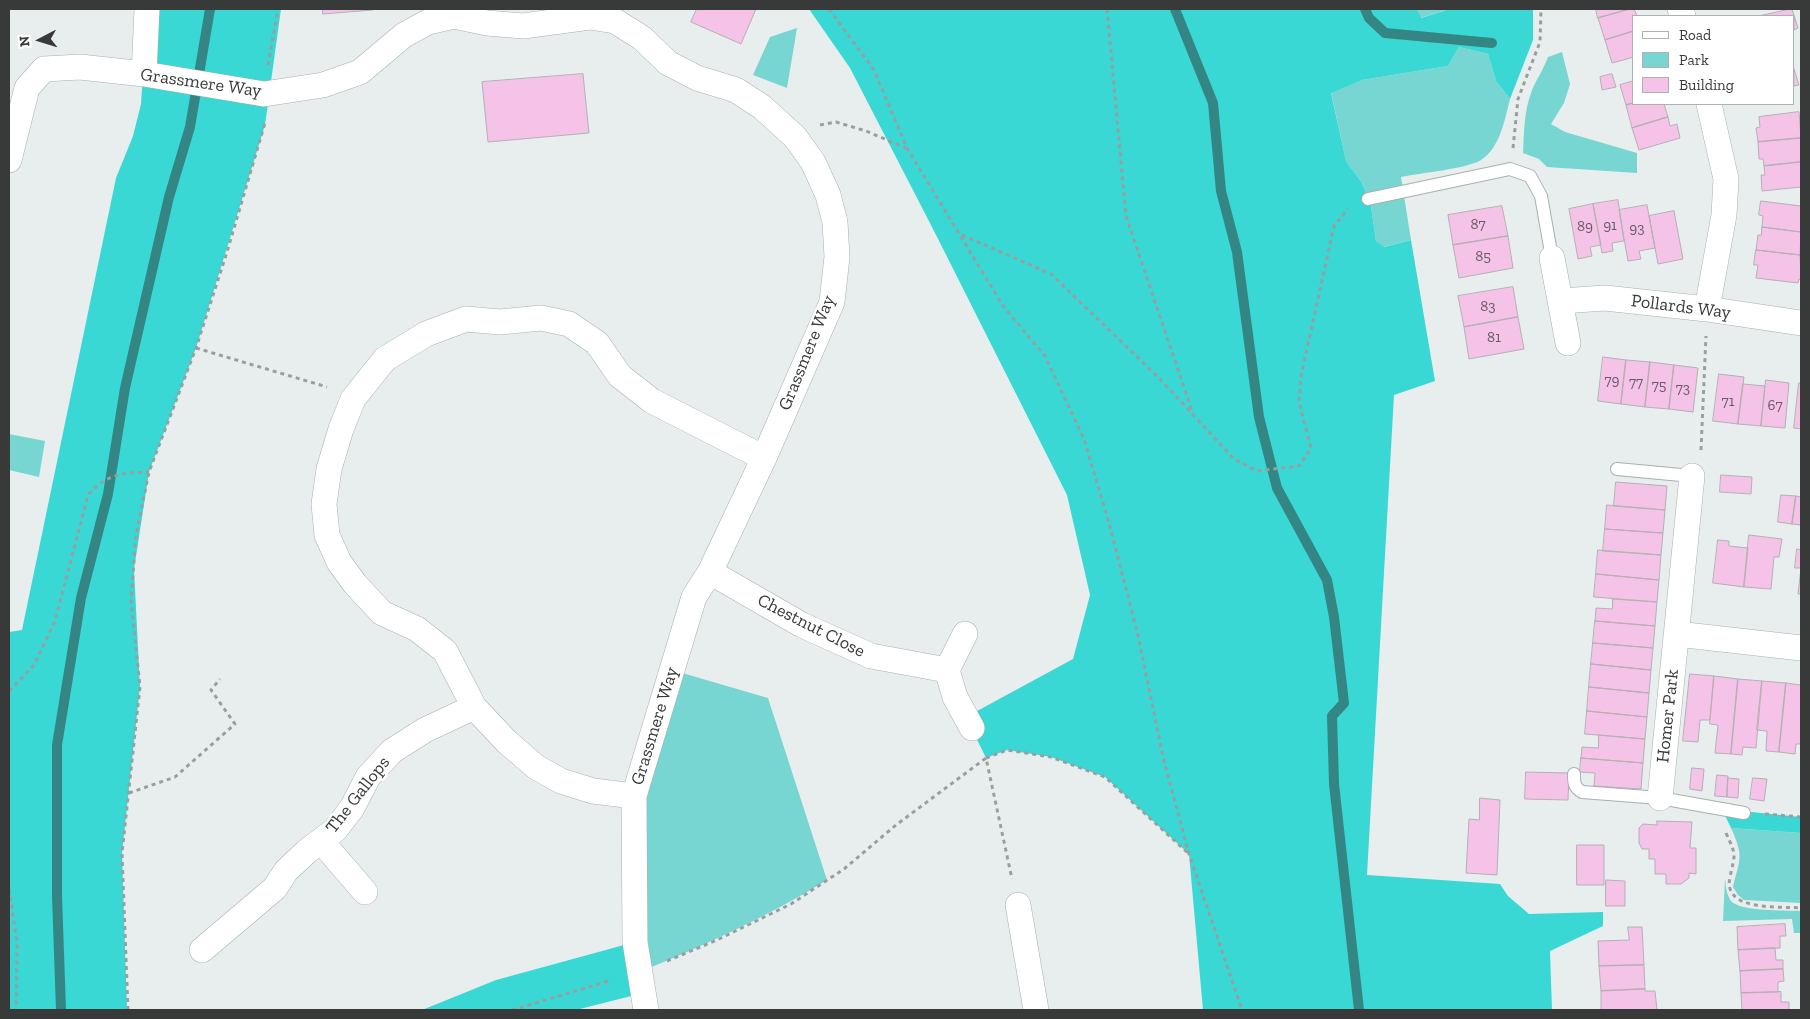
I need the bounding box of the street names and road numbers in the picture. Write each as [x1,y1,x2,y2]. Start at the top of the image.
street label: Grassmere Way [139,64,263,102]
street label: Pollards Way [1630,290,1732,324]
street label: Grassmere Way [774,292,840,414]
street label: Chestnut Close [754,590,868,662]
street label: Grassmere Way [627,664,683,788]
street label: Homer Park [1652,668,1684,764]
street label: The Gallops [321,752,395,838]

